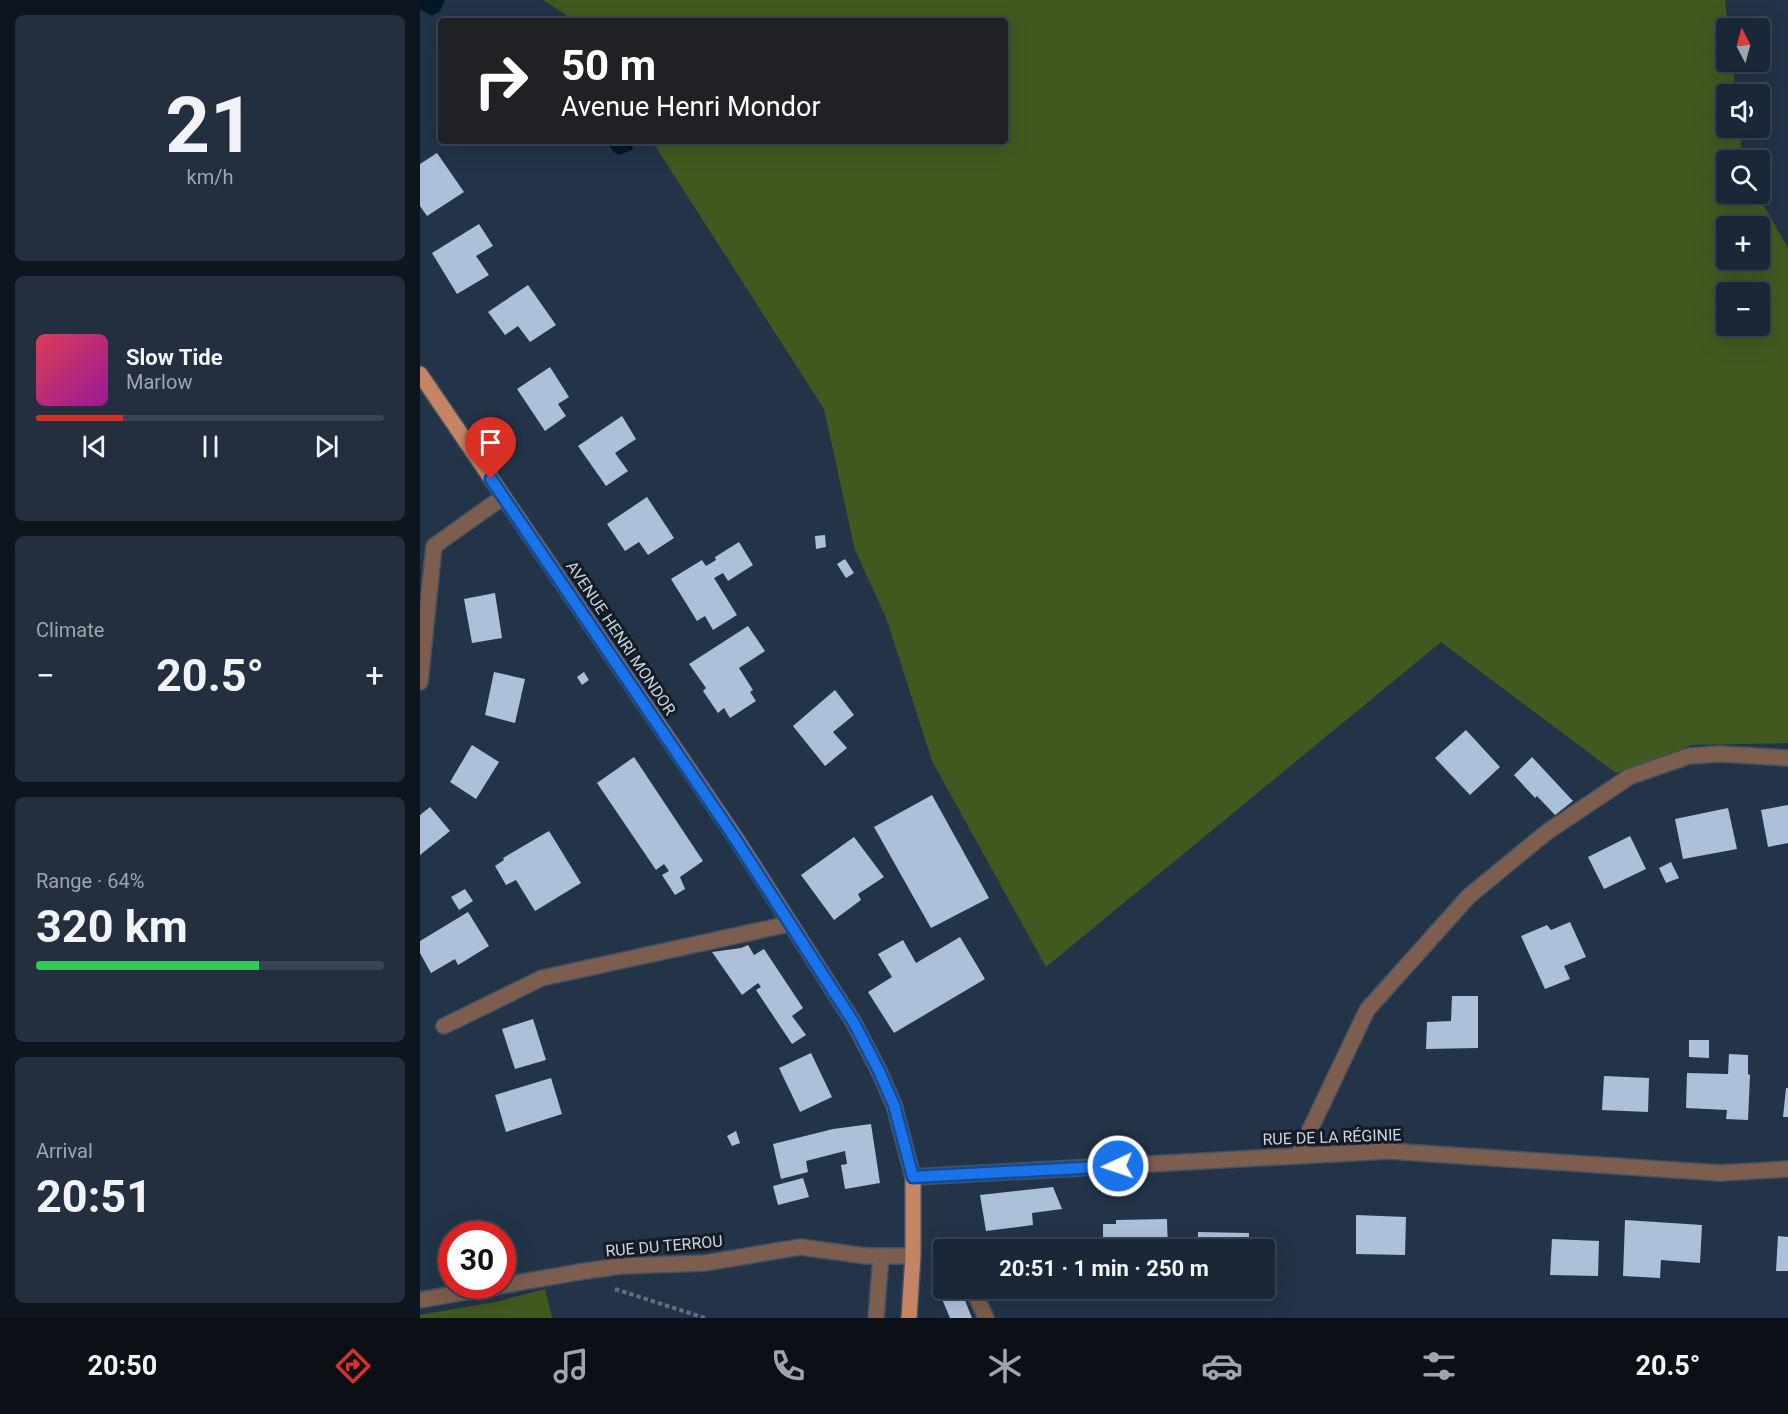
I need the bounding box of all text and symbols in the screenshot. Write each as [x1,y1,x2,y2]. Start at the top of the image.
north arrow [1716,18,1770,72]
map controls [1716,18,1770,336]
text: 50 m [561,41,656,90]
icon: right [462,42,540,120]
text: 21 [165,80,255,171]
button: sound [1716,84,1770,138]
text: Avenue Henri Mondor [561,91,821,123]
button: search [1716,150,1770,204]
text: km/h [187,165,233,189]
button: + [1716,216,1770,270]
button: − [1716,282,1770,336]
text: Slow Tide [126,345,223,370]
text: Marlow [126,370,192,394]
pin [465,417,516,479]
icon: arrive [474,426,507,459]
icon: previous [78,430,111,463]
icon: pause [194,430,227,463]
icon: next [310,430,343,463]
street label: AVENUE HENRI MONDOR [562,557,680,719]
text: Climate [36,618,104,642]
text: 20.5° [156,649,264,702]
text: − [36,656,55,695]
text: + [365,656,384,695]
text: Range · 64% [36,869,144,893]
text: 320 km [36,900,188,953]
street label: RUE DE LA RÉGINIE [1262,1125,1402,1149]
position arrow [1086,1134,1150,1198]
text: Arrival [36,1139,93,1163]
text: 20:51 [36,1170,152,1223]
speed limit sign: 30 [438,1221,516,1299]
street label: RUE DU TERROU [605,1231,723,1261]
text: 20:51 · 1 min · 250 m [999,1256,1209,1281]
icon: directions [332,1345,374,1387]
icon: music [550,1345,592,1387]
icon: phone [767,1345,809,1387]
icon: climate [984,1345,1026,1387]
icon: car [1201,1345,1243,1387]
icon: filters [1418,1345,1460,1387]
text: 20:50 [88,1350,157,1382]
text: 20.5° [1635,1350,1700,1382]

